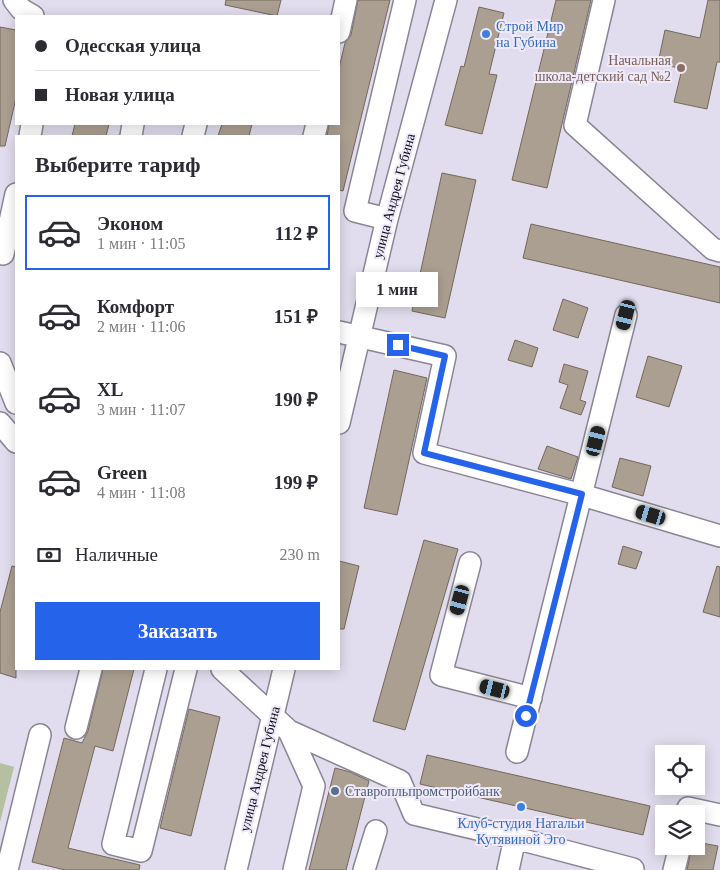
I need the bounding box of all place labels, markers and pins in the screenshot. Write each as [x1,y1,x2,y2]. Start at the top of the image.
place label: Строй Мир на Губина [496,19,563,50]
marker: Строй Мир на Губина [480,28,492,40]
place label: Начальная школа-детский сад №2 [535,53,672,84]
marker: Начальная школа-детский сад №2 [675,62,687,74]
place label: Ставропльпромстройбанк [345,784,500,799]
marker: Ставропльпромстройбанк [329,785,341,797]
marker: Клуб-студия Натальи Кутявиной Эго [515,801,527,813]
place label: Клуб-студия Натальи Кутявиной Эго [457,816,585,847]

